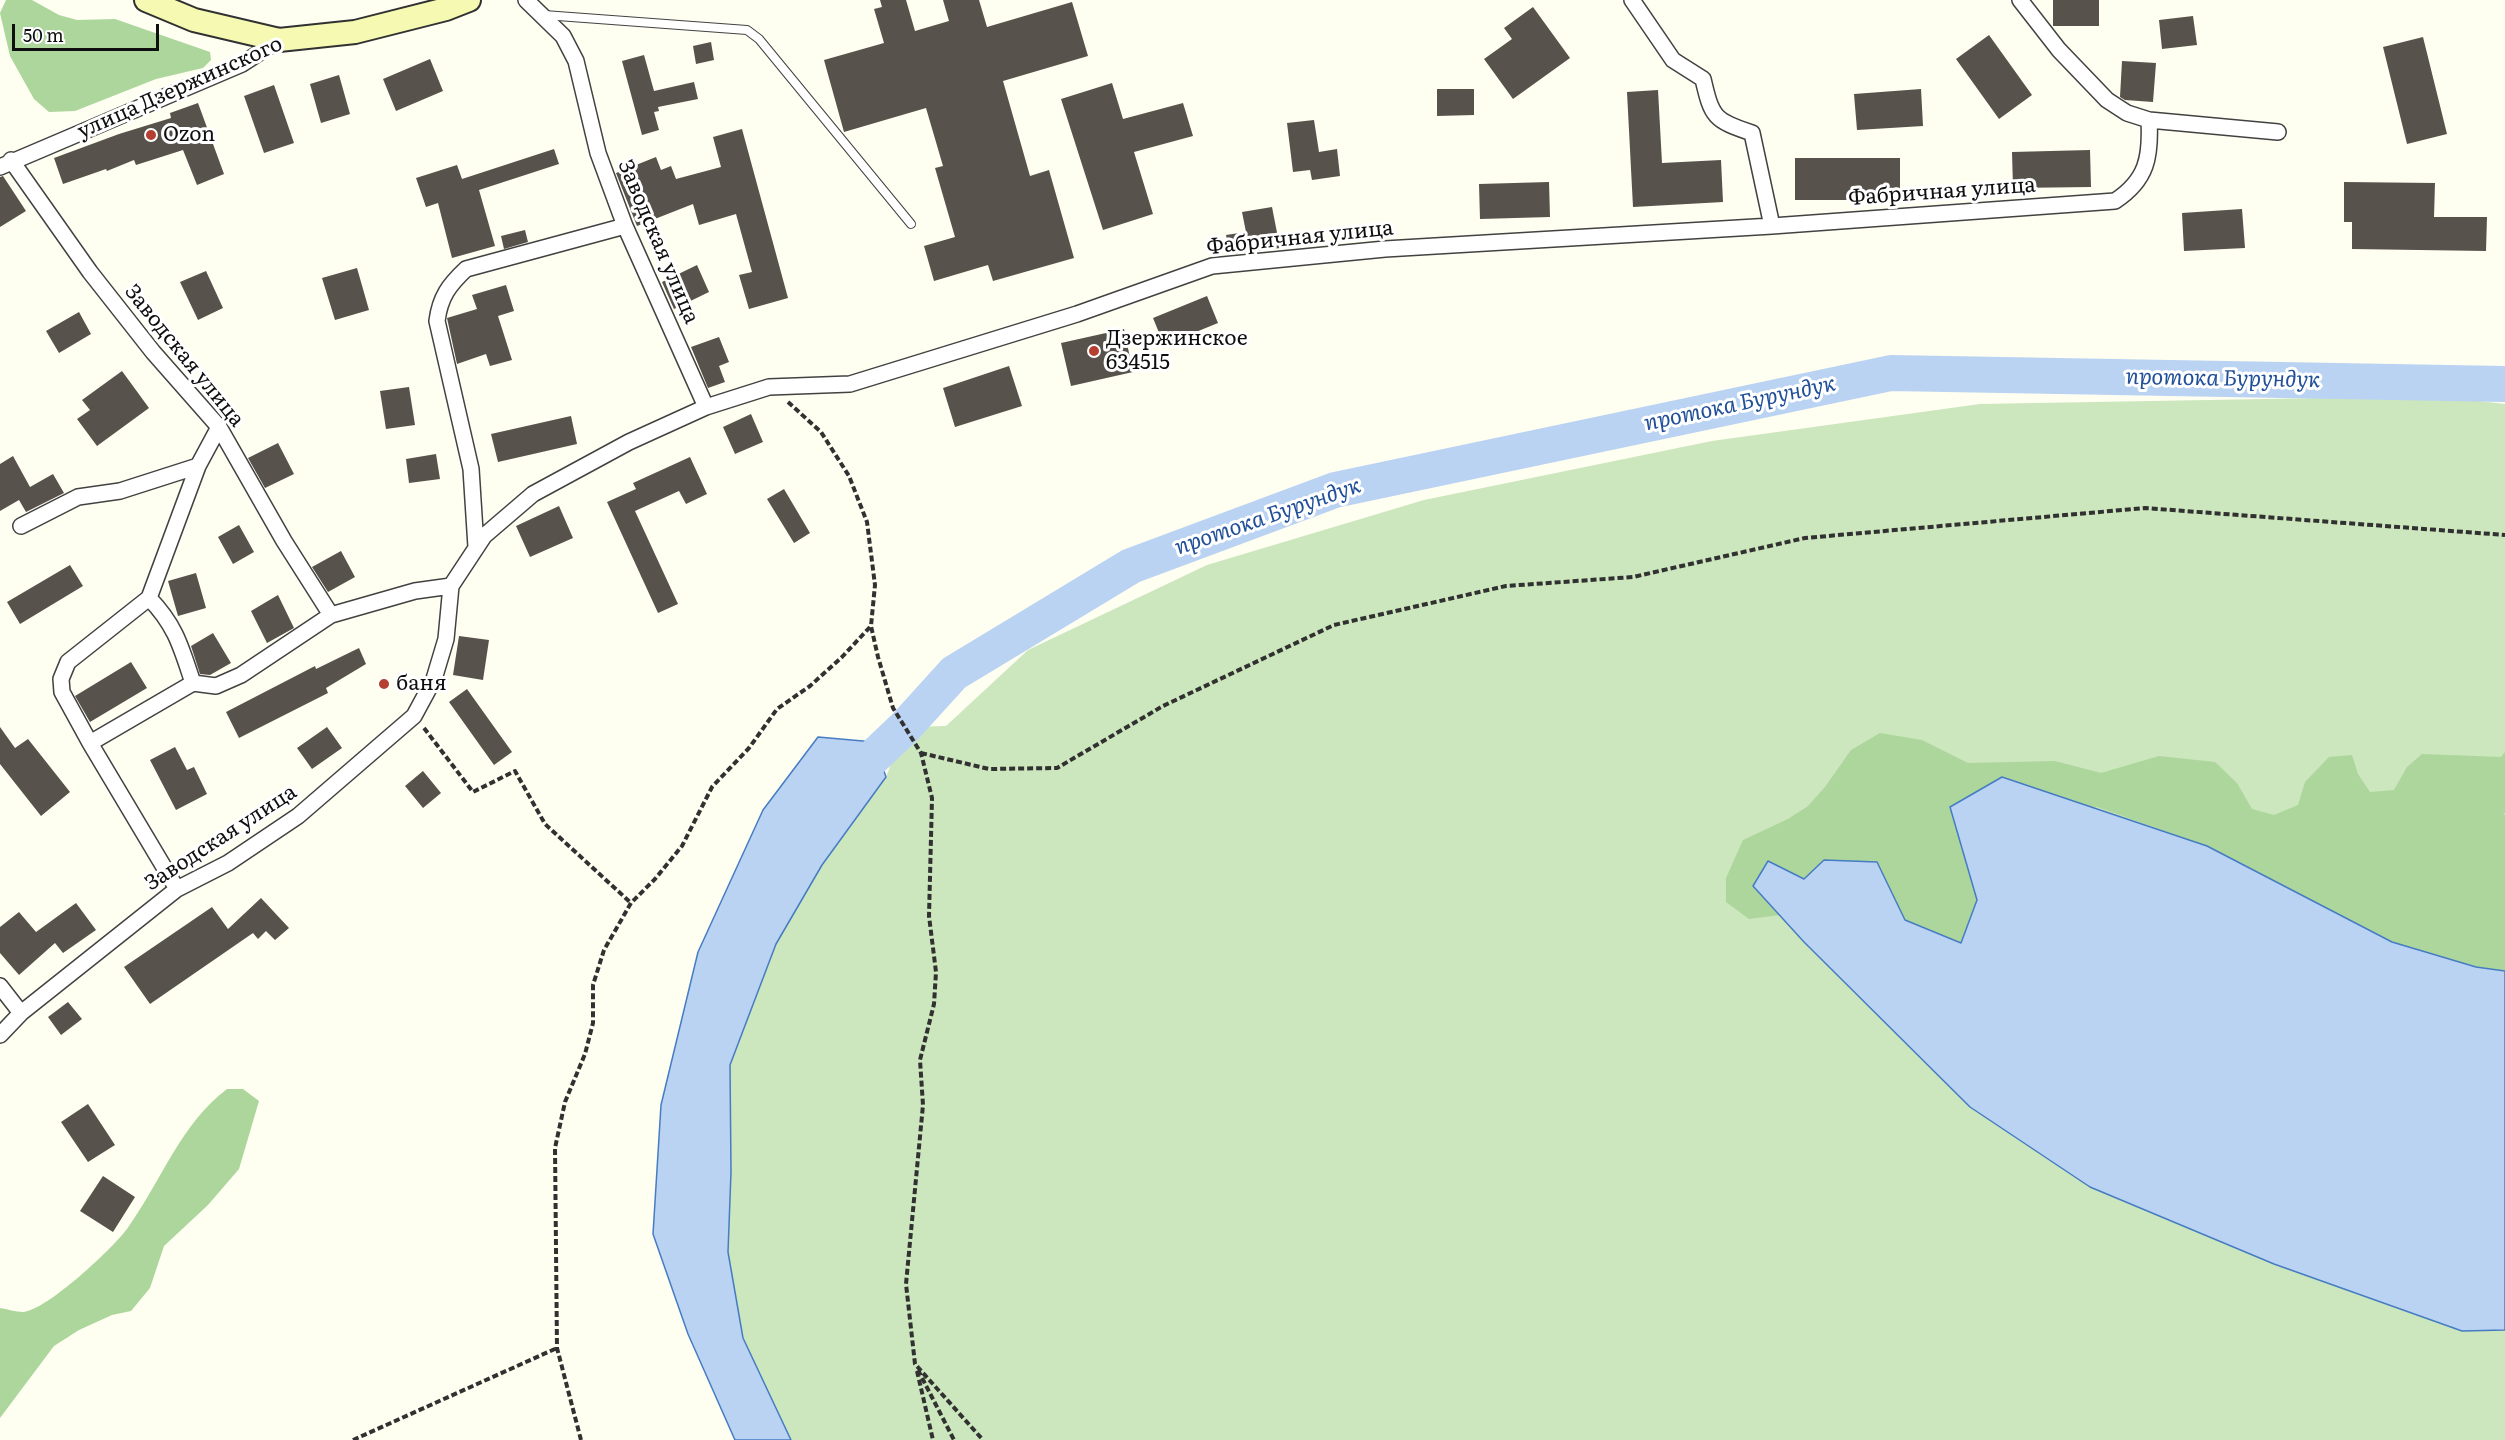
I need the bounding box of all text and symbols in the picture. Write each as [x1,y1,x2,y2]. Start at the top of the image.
scale bar [15,12,162,50]
text: 50 m [23,21,64,48]
street label: улица Дзержинского [74,31,286,145]
place label: Ozon [163,122,215,148]
marker: Ozon [144,128,158,142]
street label: Заводская улица [612,156,704,328]
street label: Фабричная улица [1847,173,2037,211]
street label: Фабричная улица [1205,216,1395,260]
street label: Заводская улица [119,280,249,432]
place label: Дзержинское 634515 [1106,326,1248,376]
marker: Дзержинское 634515 [1087,344,1101,358]
water label: протока Бурундук [2126,364,2320,394]
water label: протока Бурундук [1642,371,1838,437]
water label: протока Бурундук [1172,473,1364,561]
place label: баня [396,671,447,697]
marker: баня [377,677,391,691]
street label: Заводская улица [140,780,302,896]

